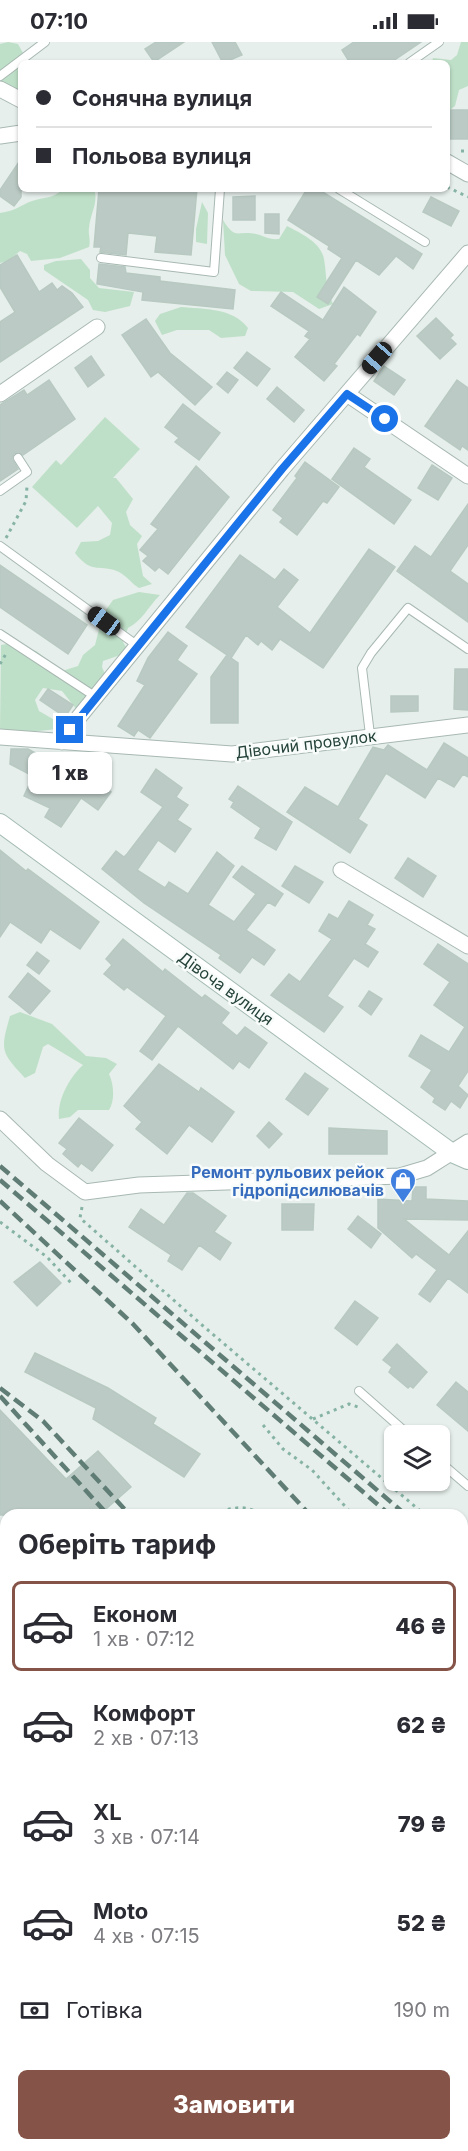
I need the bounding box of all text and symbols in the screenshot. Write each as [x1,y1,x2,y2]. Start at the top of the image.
text: 07:10 [30,8,88,34]
text: Сонячна вулиця [72,85,252,111]
text: Польова вулиця [72,143,251,169]
car [358,339,396,377]
route start [371,405,398,432]
car [84,603,124,639]
route end [56,716,83,743]
street label: Дівочий провулок [234,725,378,763]
callout: 1 хв [28,751,112,793]
text: 1 хв [52,761,88,785]
street label: Дівоча вулиця [174,947,278,1029]
place label: Ремонт рульових рейок гідропідсилювачів [191,1162,385,1200]
shop icon: Ремонт рульових рейок гідропідсилювачів [388,1166,418,1204]
map controls [384,1425,450,1491]
button: layers [384,1425,450,1491]
text: Оберіть тариф [18,1528,216,1561]
icon: car [21,1599,75,1653]
text: Економ [93,1601,177,1627]
text: 46 ₴ [395,1613,447,1639]
text: 1 хв · 07:12 [93,1627,195,1651]
icon: car [21,1698,75,1752]
text: Комфорт [93,1700,195,1726]
text: 62 ₴ [396,1712,447,1738]
text: 2 хв · 07:13 [93,1726,199,1750]
icon: car [21,1797,75,1851]
text: XL [93,1799,122,1825]
text: 79 ₴ [398,1811,447,1837]
text: 3 хв · 07:14 [93,1825,200,1849]
icon: car [21,1896,75,1950]
text: Moto [93,1898,148,1924]
text: 52 ₴ [397,1910,447,1936]
text: 4 хв · 07:15 [93,1924,200,1948]
icon: cash [18,1994,51,2027]
text: Готівка [66,1997,143,2023]
text: 190 m [394,1998,450,2022]
button: Замовити [18,2070,450,2139]

